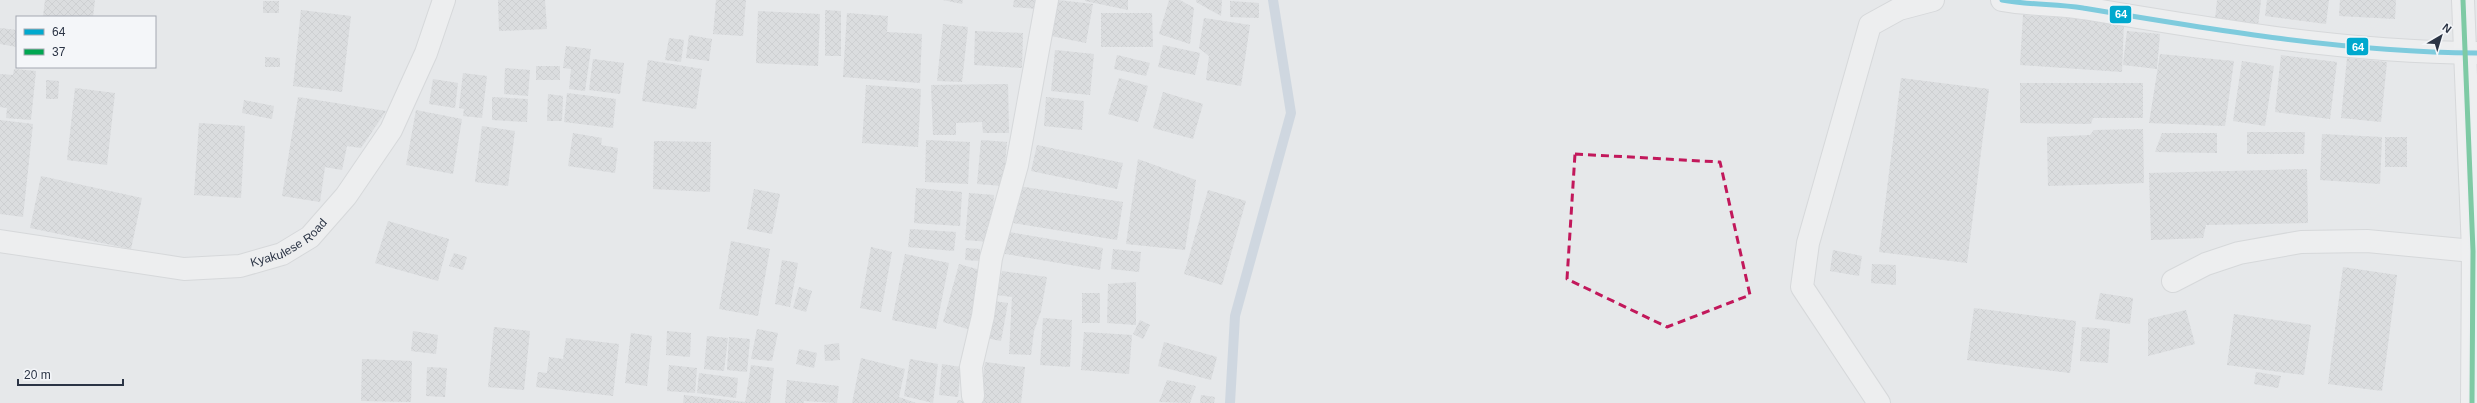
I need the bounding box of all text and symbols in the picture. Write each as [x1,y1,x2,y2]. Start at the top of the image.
line badge: 64 [2109,5,2132,24]
text: 64 [2115,8,2128,20]
legend [16,16,156,68]
north arrow [2421,16,2461,56]
text: N [2440,21,2454,35]
text: 64 [52,25,66,39]
line badge: 64 [2346,37,2369,56]
text: 64 [2352,41,2365,53]
text: 37 [52,45,66,59]
street label: Kyakulese Road [249,216,330,270]
scale bar [18,361,123,387]
text: 20 m [24,368,51,382]

